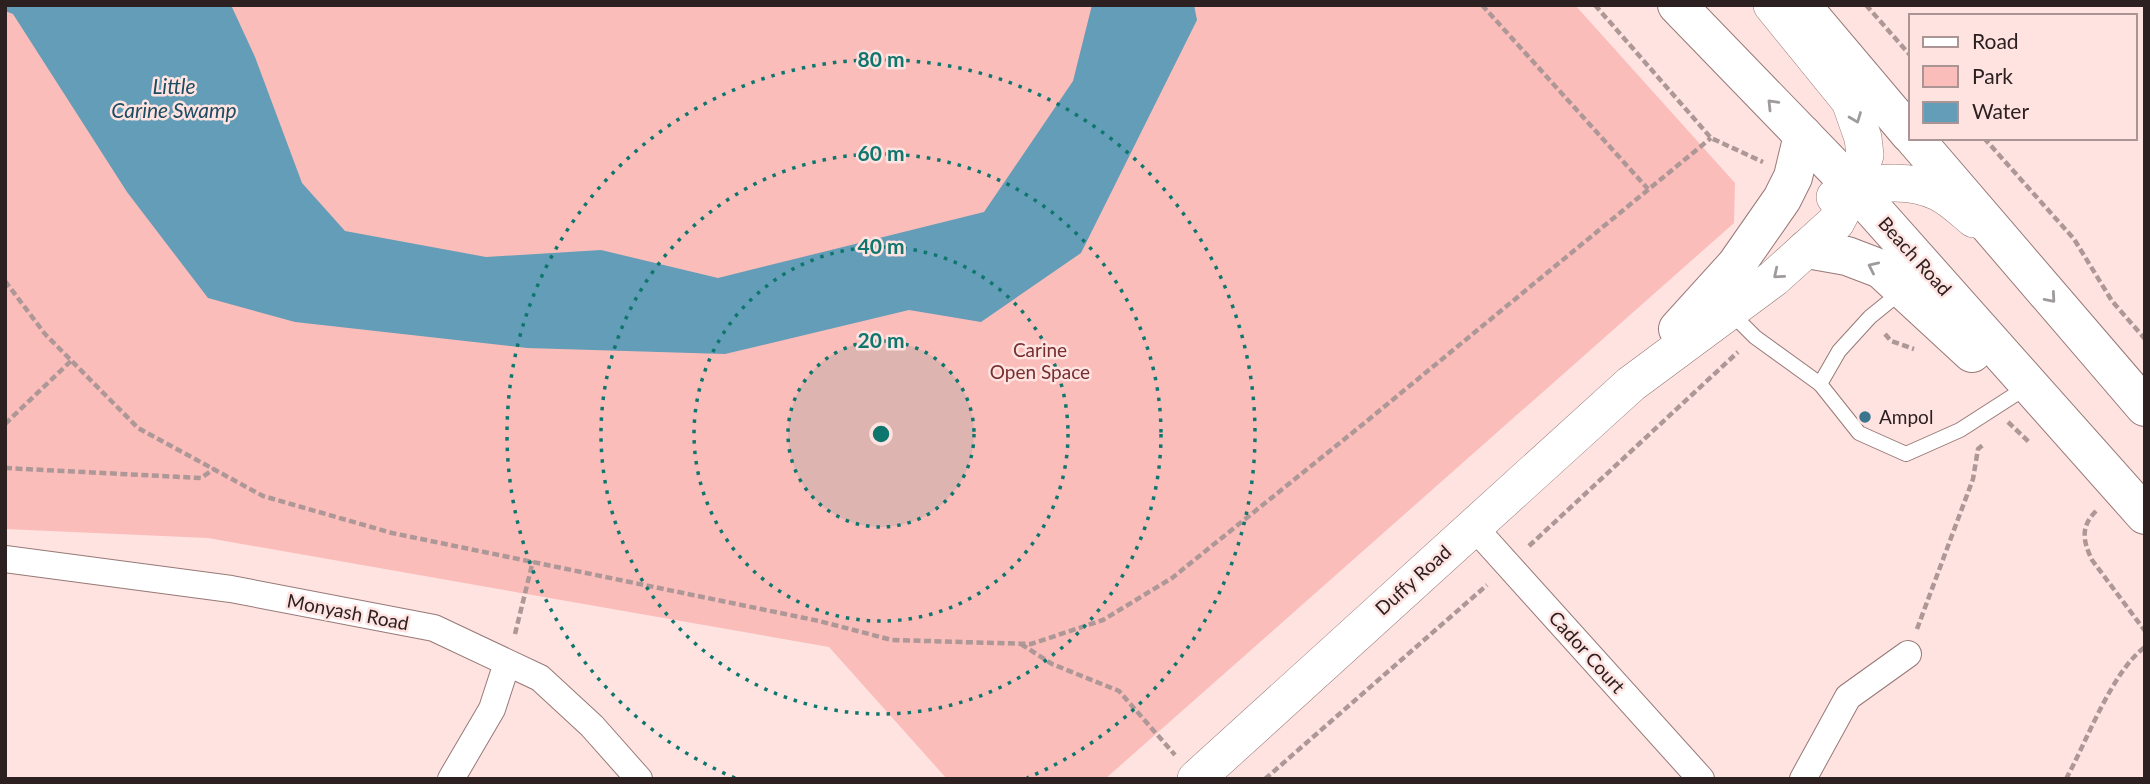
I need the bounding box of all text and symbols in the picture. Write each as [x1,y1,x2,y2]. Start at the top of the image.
legend [1909,14,2136,140]
text: Road [1972,28,2019,53]
text: 80 m [857,46,905,71]
text: Park [1972,63,2013,88]
water label: Little Carine Swamp [111,73,237,122]
text: Water [1972,98,2029,123]
one-way arrow [1768,99,1781,112]
one-way arrow [1848,112,1862,124]
text: 60 m [857,140,905,165]
street label: Beach Road [1874,211,1957,300]
text: 40 m [857,233,905,258]
one-way arrow [1868,261,1880,275]
one-way arrow [1773,266,1786,278]
one-way arrow [2043,290,2055,303]
text: 20 m [857,327,905,352]
park label: Carine Open Space [990,338,1090,383]
place label: Ampol [1879,405,1933,428]
marker: Ampol [1857,409,1873,425]
centre of rings [869,422,893,446]
street label: Duffy Road [1370,540,1455,620]
street label: Monyash Road [285,588,411,635]
street label: Cador Court [1545,606,1630,698]

